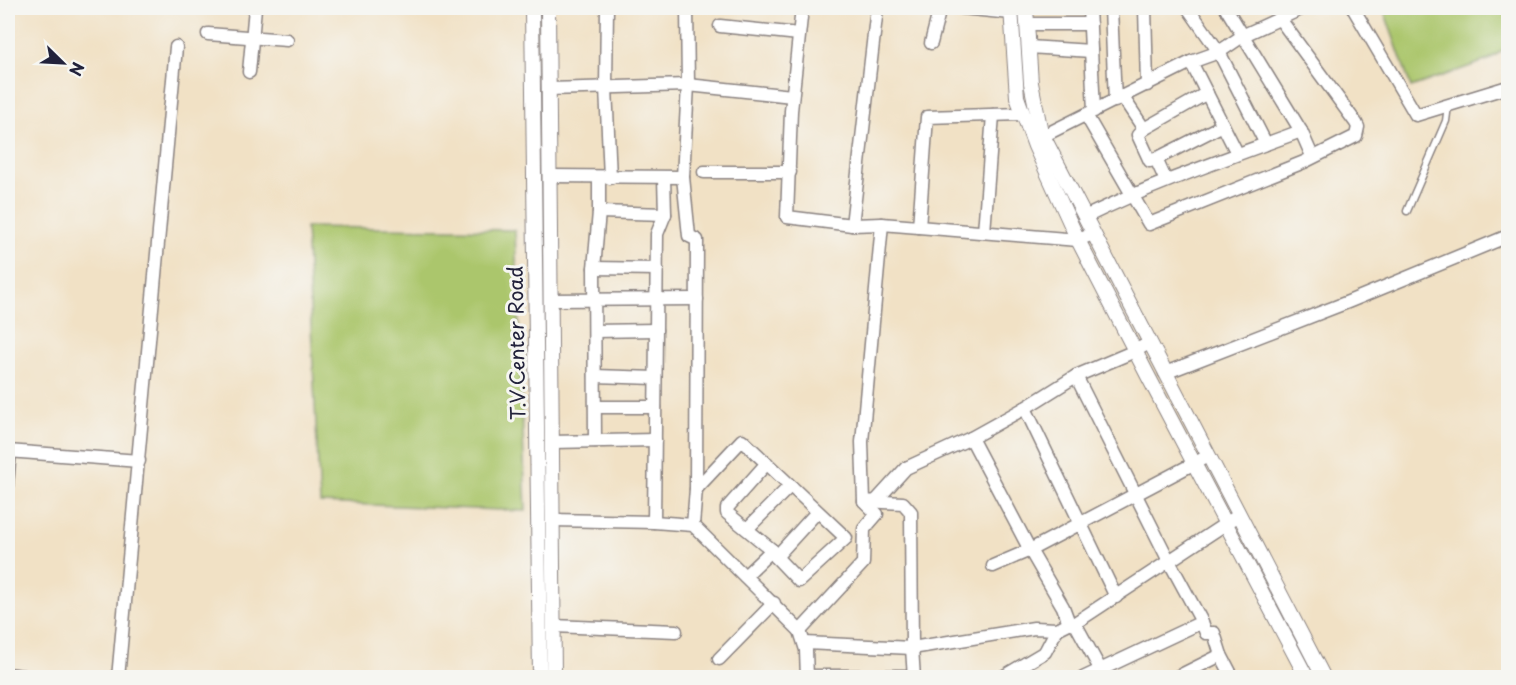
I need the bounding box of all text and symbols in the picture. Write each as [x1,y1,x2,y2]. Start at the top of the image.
north arrow [33,33,93,93]
text: N [64,59,91,80]
street label: T.V.Center Road [500,266,532,420]

